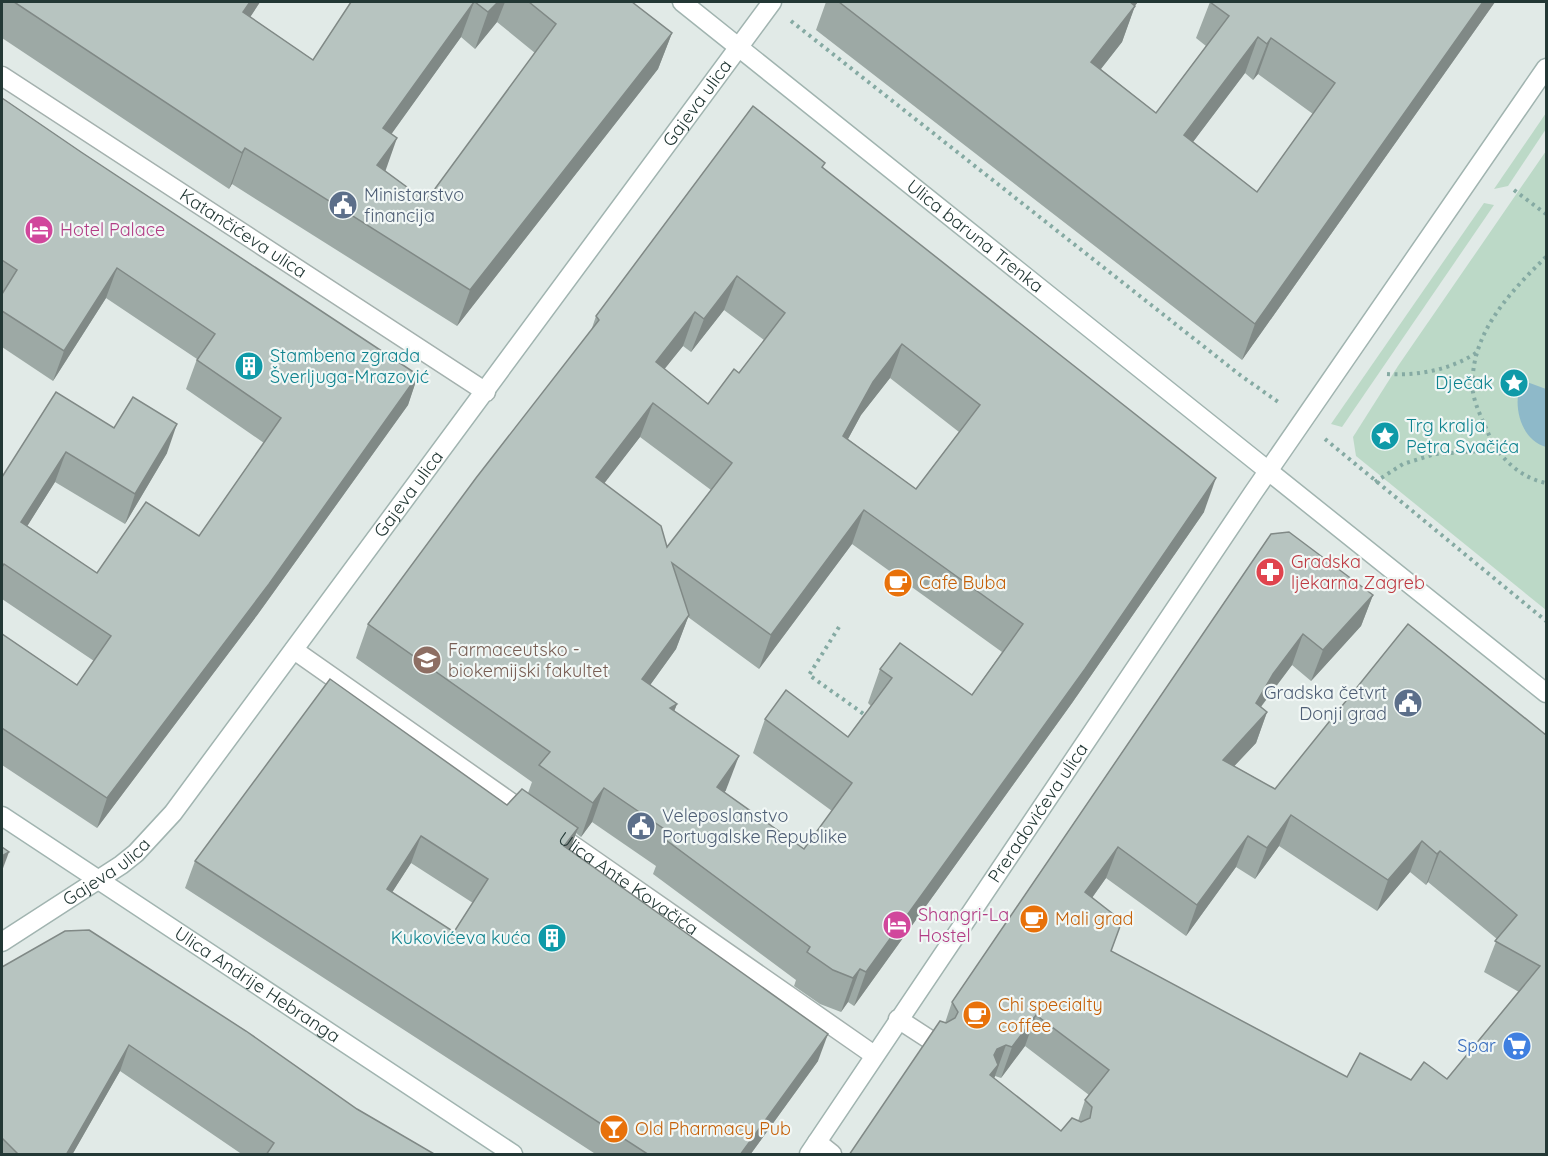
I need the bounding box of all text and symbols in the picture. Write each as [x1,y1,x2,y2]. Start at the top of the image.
street label: Gajeva ulica [657,55,737,151]
street label: Ulica baruna Trenka [902,174,1048,297]
street label: Katančićeva ulica [176,183,311,283]
place label: Ministarstvo financija [364,183,464,227]
public building icon: Ministarstvo financija [327,189,359,221]
hotel icon: Hotel Palace [23,214,55,246]
place label: Hotel Palace [60,218,165,241]
place label: Stambena zgrada Šverljuga-Mrazović [270,344,429,388]
building icon: Stambena zgrada Šverljuga-Mrazović [233,350,265,382]
place icon: Dječak [1498,367,1530,399]
place label: Dječak [1435,371,1493,394]
place label: Trg kralja Petra Svačića [1406,414,1519,458]
place icon: Trg kralja Petra Svačića [1369,420,1401,452]
street label: Gajeva ulica [369,446,448,542]
place label: Gradska ljekarna Zagreb [1291,550,1425,594]
pharmacy icon: Gradska ljekarna Zagreb [1254,556,1286,588]
cafe icon: Cafe Buba [882,567,914,599]
place label: Cafe Buba [919,571,1006,594]
place label: Farmaceutsko - biokemijski fakultet [448,638,609,682]
school or university icon: Farmaceutsko - biokemijski fakultet [411,644,443,676]
place label: Gradska četvrt Donji grad [1264,681,1387,725]
public building icon: Gradska četvrt Donji grad [1392,687,1424,719]
street label: Preradovićeva ulica [983,738,1093,887]
place label: Veleposlanstvo Portugalske Republike [662,804,847,848]
public building icon: Veleposlanstvo Portugalske Republike [625,810,657,842]
street label: Ulica Ante Kovačića [554,827,703,940]
street label: Gajeva ulica [58,833,155,911]
place label: Shangri-La Hostel [918,903,1009,947]
cafe icon: Mali grad [1018,903,1050,935]
place label: Mali grad [1055,907,1133,930]
hotel icon: Shangri-La Hostel [881,909,913,941]
street label: Ulica Andrije Hebranga [170,921,345,1047]
building icon: Kukovićeva kuća [536,922,568,954]
place label: Kukovićeva kuća [391,926,531,949]
place label: Chi specialty coffee [998,993,1103,1037]
cafe icon: Chi specialty coffee [961,999,993,1031]
supermarket icon: Spar [1501,1030,1533,1062]
place label: Spar [1457,1034,1496,1057]
bar icon: Old Pharmacy Pub [598,1113,630,1145]
place label: Old Pharmacy Pub [635,1117,791,1140]

